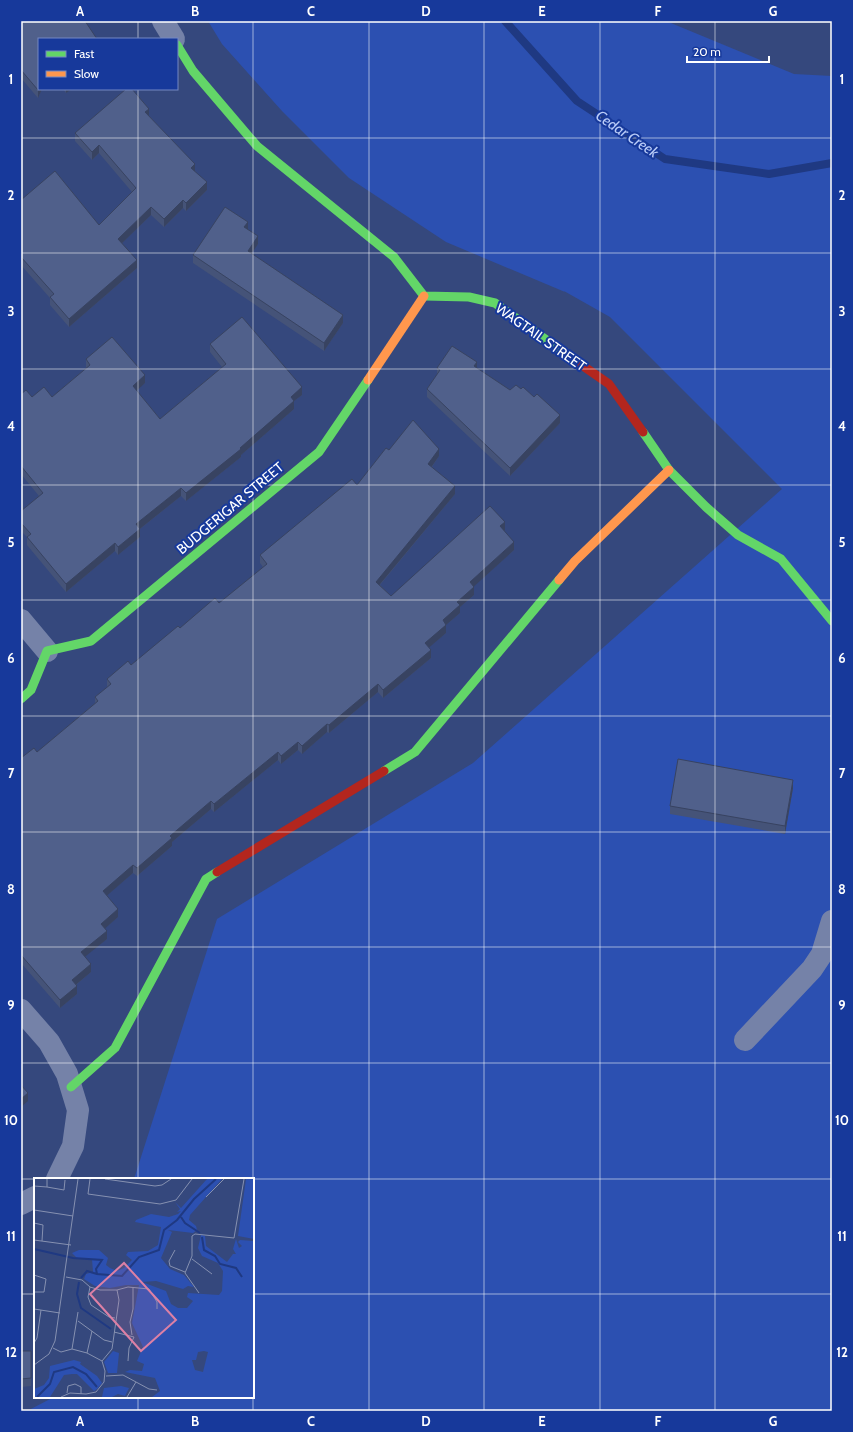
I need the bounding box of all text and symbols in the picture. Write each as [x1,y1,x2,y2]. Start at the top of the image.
text: A [76,3,85,19]
text: B [191,3,199,19]
text: C [307,3,315,19]
text: D [421,3,431,19]
text: E [538,3,546,19]
text: F [655,3,662,19]
text: G [769,3,778,19]
legend [38,38,178,90]
scale bar [687,38,769,64]
text: 20 m [693,44,721,59]
text: Fast [74,46,94,61]
text: Slow [74,66,99,81]
text: 1 [9,71,13,87]
text: 1 [840,71,844,87]
water label: Cedar Creek [592,106,662,162]
text: 2 [8,187,15,203]
text: 2 [839,187,846,203]
street label: WAGTAIL STREET [492,299,590,375]
text: 3 [7,303,15,319]
text: 3 [838,303,846,319]
text: 4 [7,418,15,434]
text: 4 [838,418,846,434]
street label: BUDGERIGAR STREET [173,458,288,558]
text: 5 [8,534,15,550]
text: 5 [839,534,846,550]
text: 6 [7,650,15,666]
text: 6 [838,650,846,666]
text: 7 [8,765,15,781]
text: 7 [839,765,846,781]
text: 8 [7,881,15,897]
text: 8 [838,881,846,897]
text: 9 [7,997,15,1013]
text: 9 [838,997,846,1013]
text: 10 [4,1112,18,1128]
text: 10 [835,1112,849,1128]
inset map [34,1178,254,1398]
text: 11 [6,1228,16,1244]
text: 11 [837,1228,847,1244]
text: 12 [5,1344,17,1360]
text: 12 [836,1344,848,1360]
text: A [76,1413,85,1429]
text: B [191,1413,199,1429]
text: C [307,1413,315,1429]
text: D [421,1413,431,1429]
text: E [538,1413,546,1429]
text: F [655,1413,662,1429]
text: G [769,1413,778,1429]

